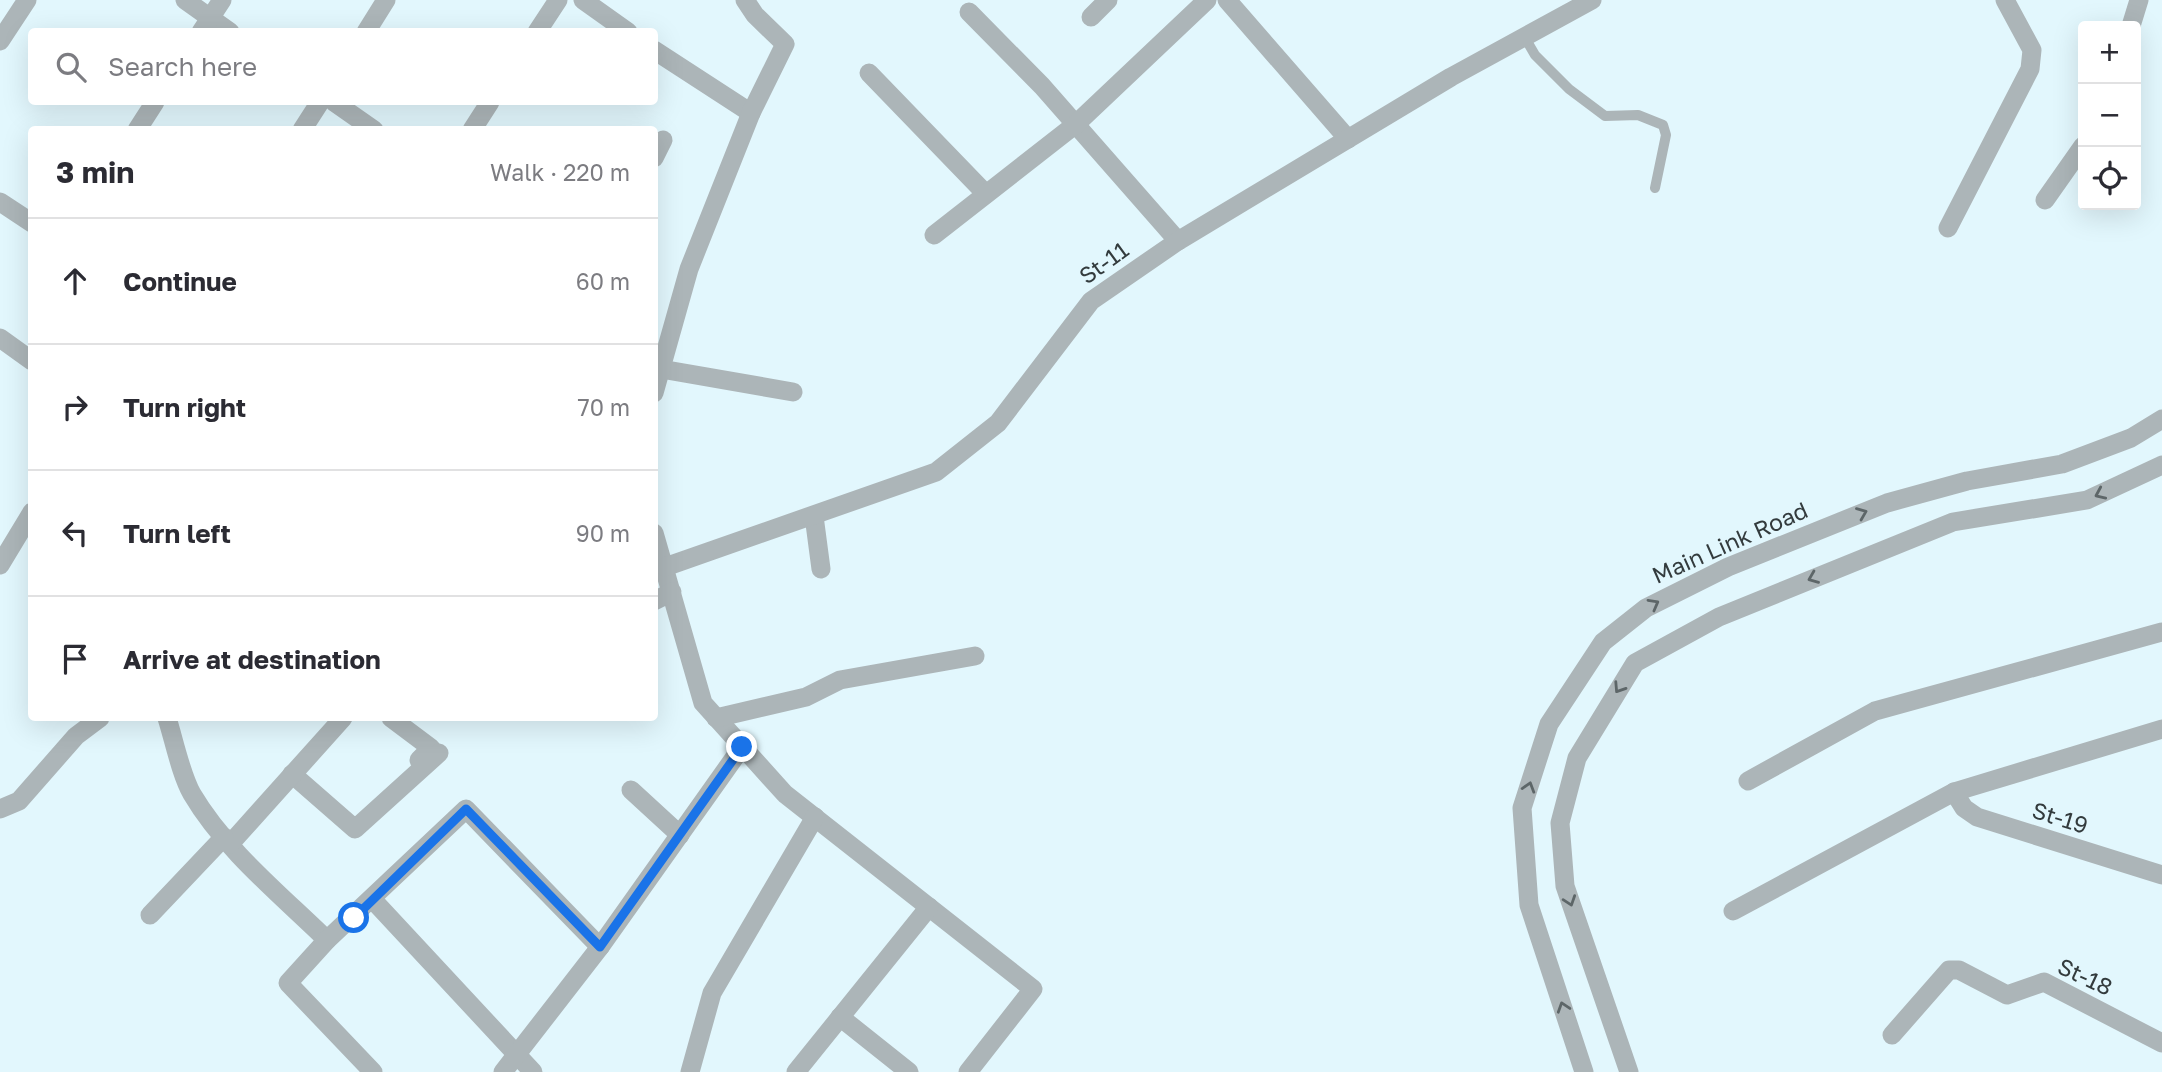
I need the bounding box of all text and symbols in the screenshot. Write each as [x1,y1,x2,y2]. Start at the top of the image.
map controls [2078,21,2141,210]
button: + [2078,21,2141,84]
search box [28,28,658,105]
icon: search [52,48,90,86]
text: Search here [108,51,257,82]
button: − [2078,84,2141,147]
button: locate [2078,147,2141,210]
text: 3 min [56,154,134,190]
text: Walk · 220 m [490,158,630,186]
street label: St-11 [1073,235,1134,289]
icon: ahead [56,262,94,300]
text: Continue [123,266,237,297]
text: 60 m [576,267,630,295]
icon: right [56,388,94,426]
text: Turn right [123,392,246,423]
text: 70 m [577,393,630,421]
one-way arrow [2095,486,2107,500]
street label: Main Link Road [1647,495,1812,589]
one-way arrow [1856,508,1868,522]
icon: left [56,514,94,552]
text: Turn left [123,518,231,549]
text: 90 m [576,519,630,547]
one-way arrow [1808,569,1820,583]
one-way arrow [1647,599,1659,612]
icon: arrive [56,640,94,678]
text: Arrive at destination [123,644,381,675]
one-way arrow [1614,681,1627,694]
route end [726,731,757,762]
one-way arrow [1521,781,1535,793]
street label: St-19 [2029,795,2092,839]
one-way arrow [1562,894,1576,906]
route start [338,902,369,933]
street label: St-18 [2054,951,2117,1001]
one-way arrow [1557,1002,1571,1014]

